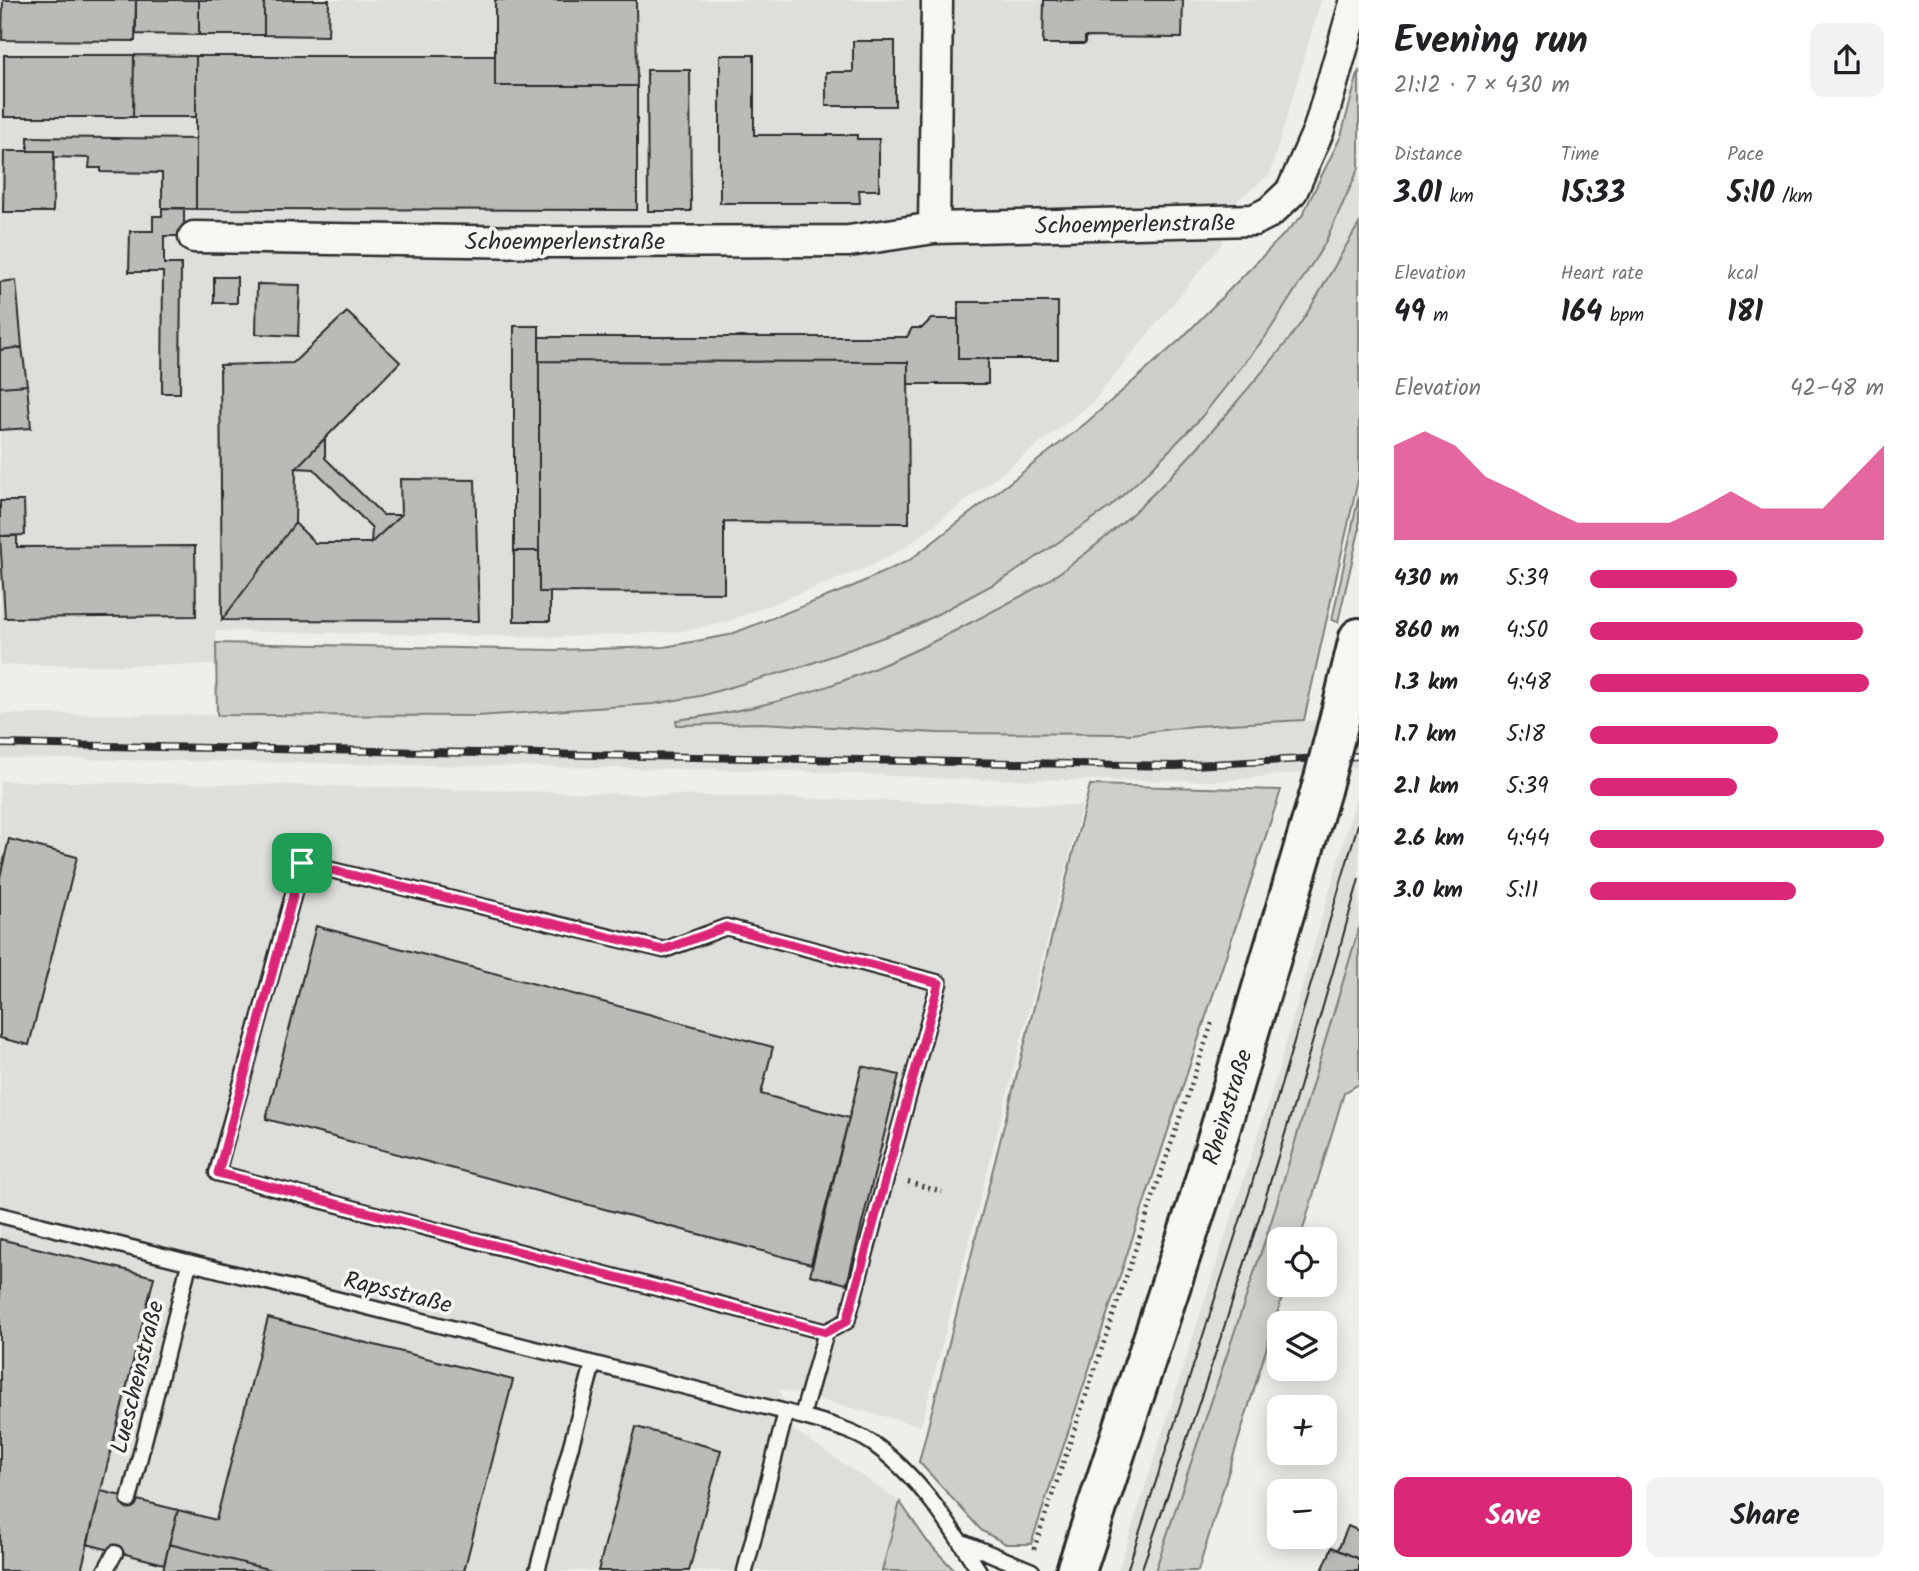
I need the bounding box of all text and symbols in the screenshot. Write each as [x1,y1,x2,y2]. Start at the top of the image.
text: Evening run [1394,12,1588,72]
button: share [1810,23,1884,97]
text: 21:12 · 7 × 430 m [1394,68,1570,104]
text: Distance [1394,140,1462,170]
text: Time [1561,140,1599,170]
text: Pace [1727,140,1764,170]
text: 3.01 [1394,170,1442,218]
text: 15:33 [1561,170,1625,218]
text: 5:10 [1727,170,1774,218]
text: km [1442,182,1474,212]
text: /km [1774,182,1813,212]
street label: Schoemperlenstraße [1035,204,1236,247]
street label: Schoemperlenstraße [465,223,665,262]
text: Elevation [1394,259,1466,289]
text: Heart rate [1561,259,1643,289]
text: kcal [1727,259,1758,289]
text: 49 [1394,289,1426,337]
text: 164 [1561,289,1602,337]
text: 181 [1727,289,1763,337]
text: m [1426,301,1448,331]
text: bpm [1602,301,1644,331]
text: Elevation [1394,371,1481,407]
text: 42–48 m [1790,371,1884,407]
text: 430 m [1394,561,1459,597]
text: 5:39 [1506,561,1548,597]
text: 860 m [1394,613,1460,649]
text: 4:50 [1506,613,1548,649]
text: 1.3 km [1394,665,1458,701]
text: 4:48 [1506,665,1551,701]
text: 1.7 km [1394,717,1456,753]
text: 5:18 [1506,717,1545,753]
text: 2.1 km [1394,769,1459,805]
text: 5:39 [1506,769,1548,805]
text: 2.6 km [1394,821,1464,857]
text: 4:44 [1506,821,1550,857]
pin [272,833,332,893]
icon: arrive [283,844,321,882]
text: 3.0 km [1394,873,1463,909]
text: 5:11 [1506,873,1538,909]
street label: Rheinstraße [1192,1044,1265,1170]
map controls [1267,1227,1337,1549]
button: locate [1267,1227,1337,1297]
street label: Rapsstraße [339,1261,456,1326]
street label: Lueschenstraße [101,1297,176,1458]
button: layers [1267,1311,1337,1381]
button: + [1267,1395,1337,1465]
button: Save [1394,1477,1632,1557]
button: Share [1646,1477,1884,1557]
button: − [1267,1479,1337,1549]

